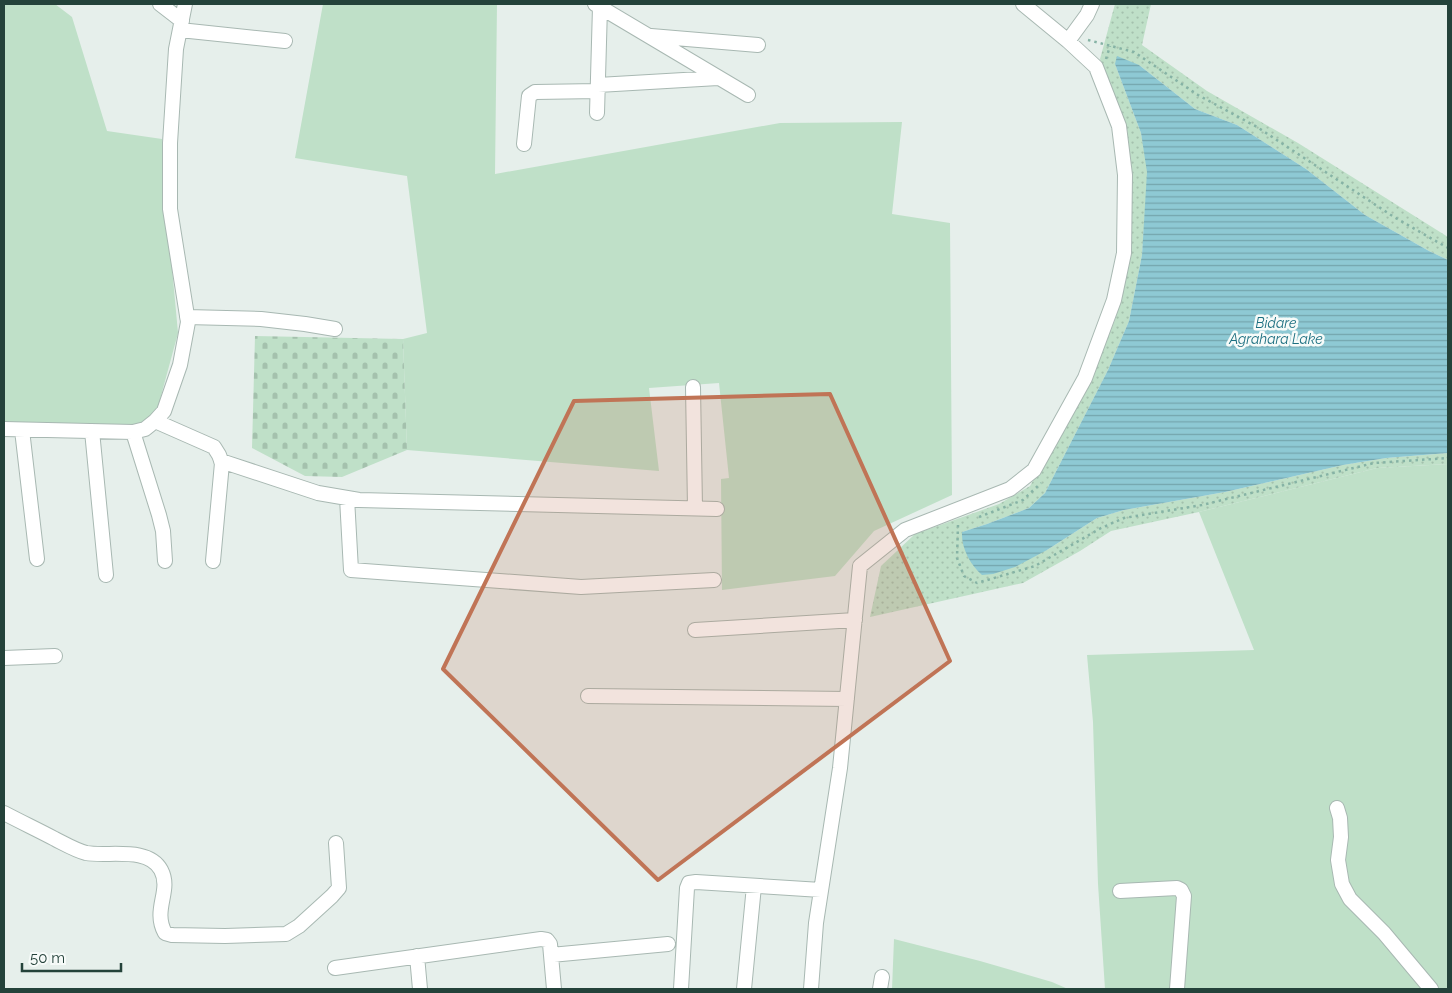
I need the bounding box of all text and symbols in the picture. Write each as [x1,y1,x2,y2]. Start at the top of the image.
water label: Bidare Agrahara Lake [1228,315,1323,347]
scale bar [22,940,121,972]
text: 50 m [30,949,65,967]

